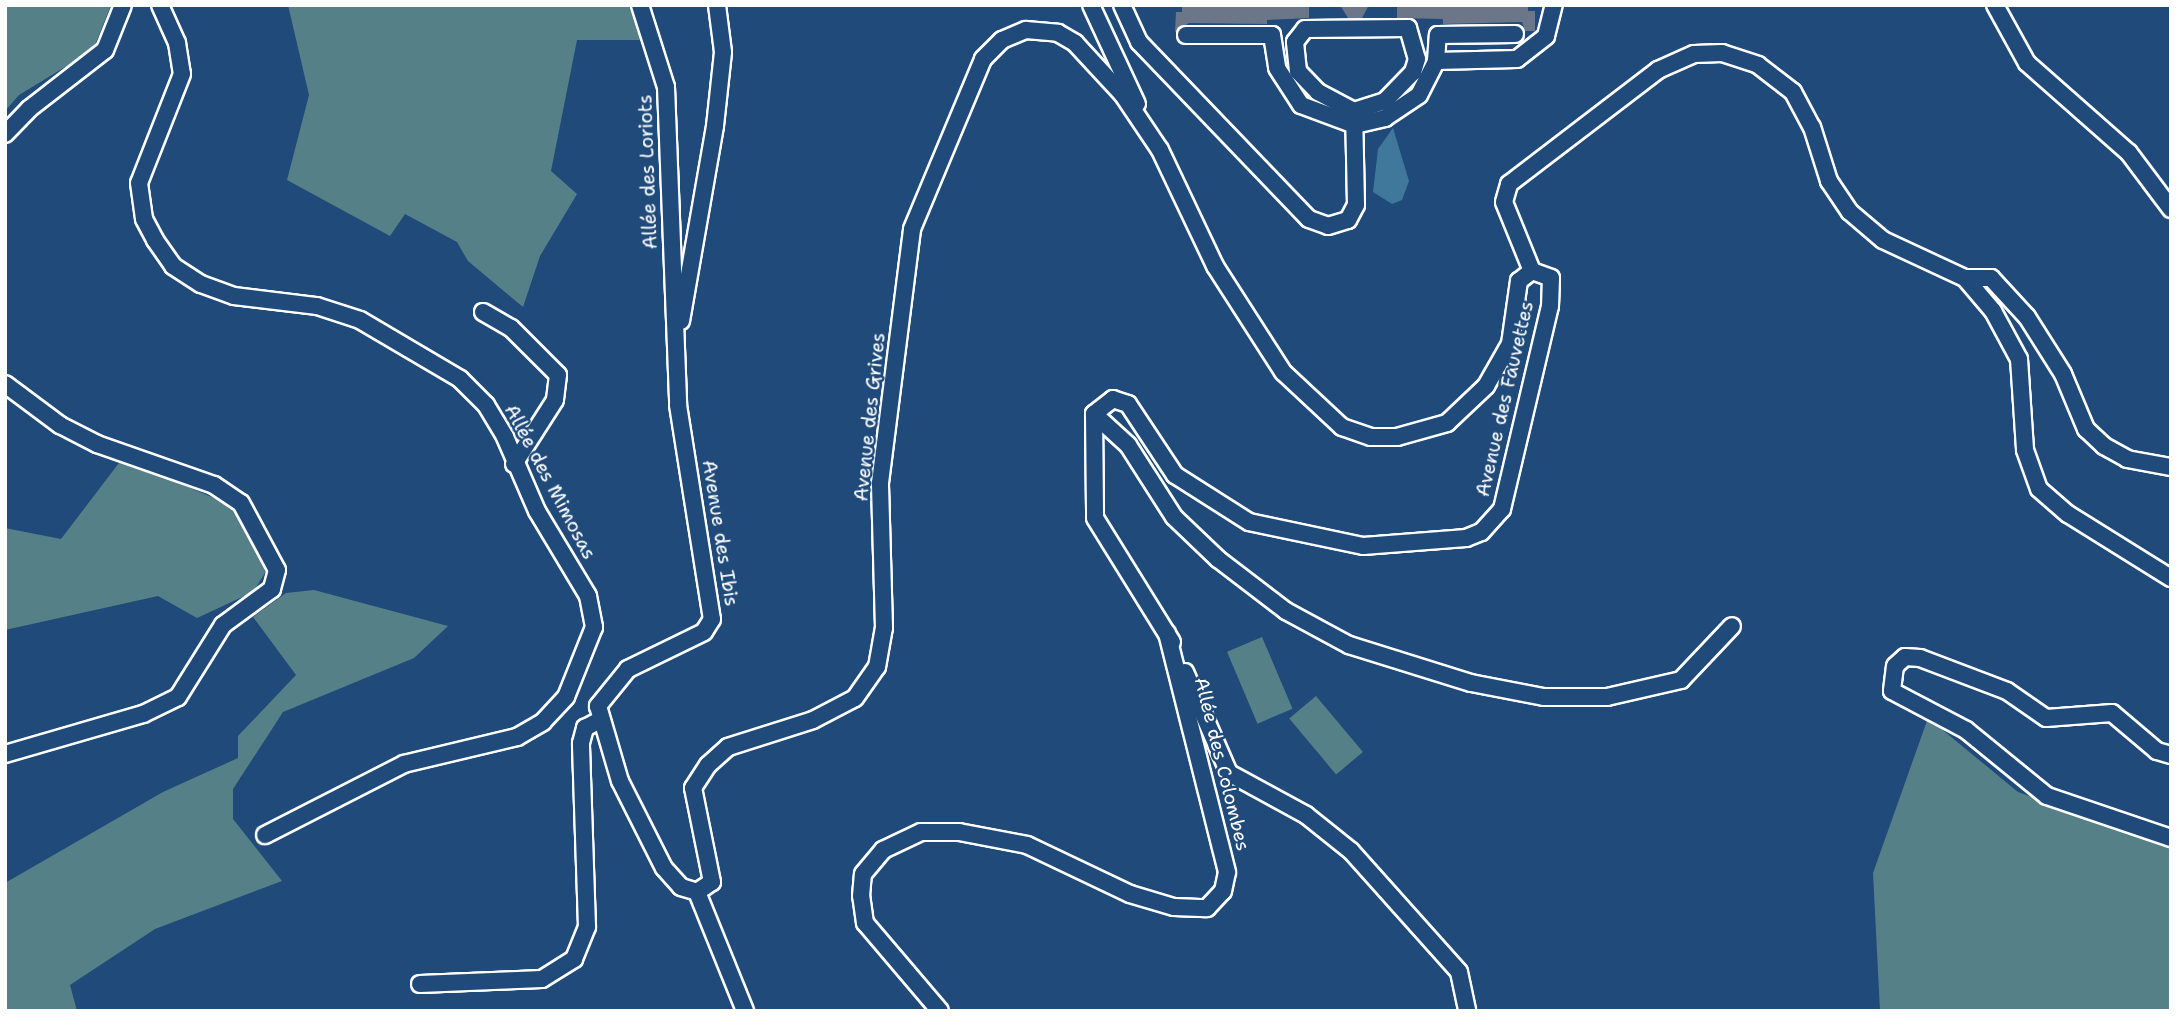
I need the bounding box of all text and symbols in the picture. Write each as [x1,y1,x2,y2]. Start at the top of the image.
street label: Allée des Loriots [634,94,662,250]
street label: Avenue des Fauvettes [1471,299,1539,499]
street label: Avenue des Grives [850,332,890,502]
street label: Allée des Mimosas [499,401,601,563]
street label: Avenue des Ibis [697,458,743,608]
street label: Allée des Colombes [1189,675,1255,853]

